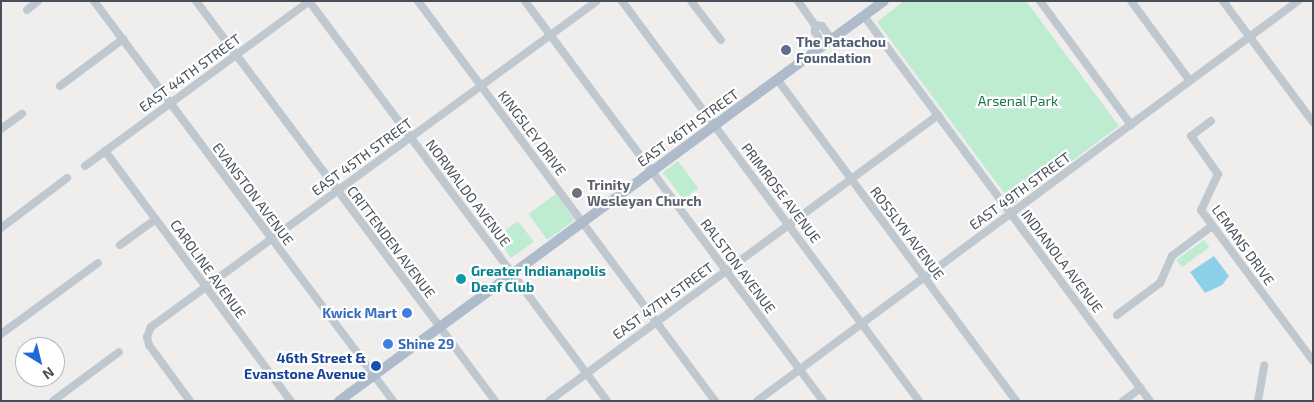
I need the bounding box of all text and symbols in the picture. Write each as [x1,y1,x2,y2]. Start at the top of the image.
street label: EAST 44TH STREET [136,30,244,116]
place label: The Patachou Foundation [796,34,886,66]
marker: The Patachou Foundation [780,44,792,56]
street label: EAST 46TH STREET [634,86,742,170]
street label: KINGSLEY DRIVE [494,87,570,179]
park label: Arsenal Park [978,93,1058,109]
street label: EAST 45TH STREET [308,115,416,199]
street label: NORWALDO AVENUE [422,136,514,250]
street label: EVANSTON AVENUE [209,139,297,249]
street label: PRIMROSE AVENUE [738,140,824,246]
street label: EAST 49TH STREET [966,149,1074,233]
place label: Trinity Wesleyan Church [587,177,702,210]
street label: CRITTENDEN AVENUE [343,183,439,301]
street label: ROSSLYN AVENUE [867,183,947,283]
marker: Trinity Wesleyan Church [571,187,583,199]
street label: LEMANS DRIVE [1208,202,1278,288]
street label: INDIANOLA AVENUE [1018,206,1106,316]
street label: RALSTON AVENUE [697,215,779,317]
street label: CAROLINE AVENUE [167,216,249,322]
street label: EAST 47TH STREET [609,259,717,343]
place label: Greater Indianapolis Deaf Club [471,263,606,296]
marker: Greater Indianapolis Deaf Club [455,273,467,285]
place label: Kwick Mart [322,305,397,321]
marker: Kwick Mart [401,307,413,319]
place label: Shine 29 [398,336,454,352]
north arrow [15,337,65,387]
marker: Shine 29 [382,338,394,350]
place label: 46th Street & Evanstone Avenue [244,350,366,382]
marker: 46th Street & Evanstone Avenue [370,360,382,372]
text: N [39,364,58,384]

